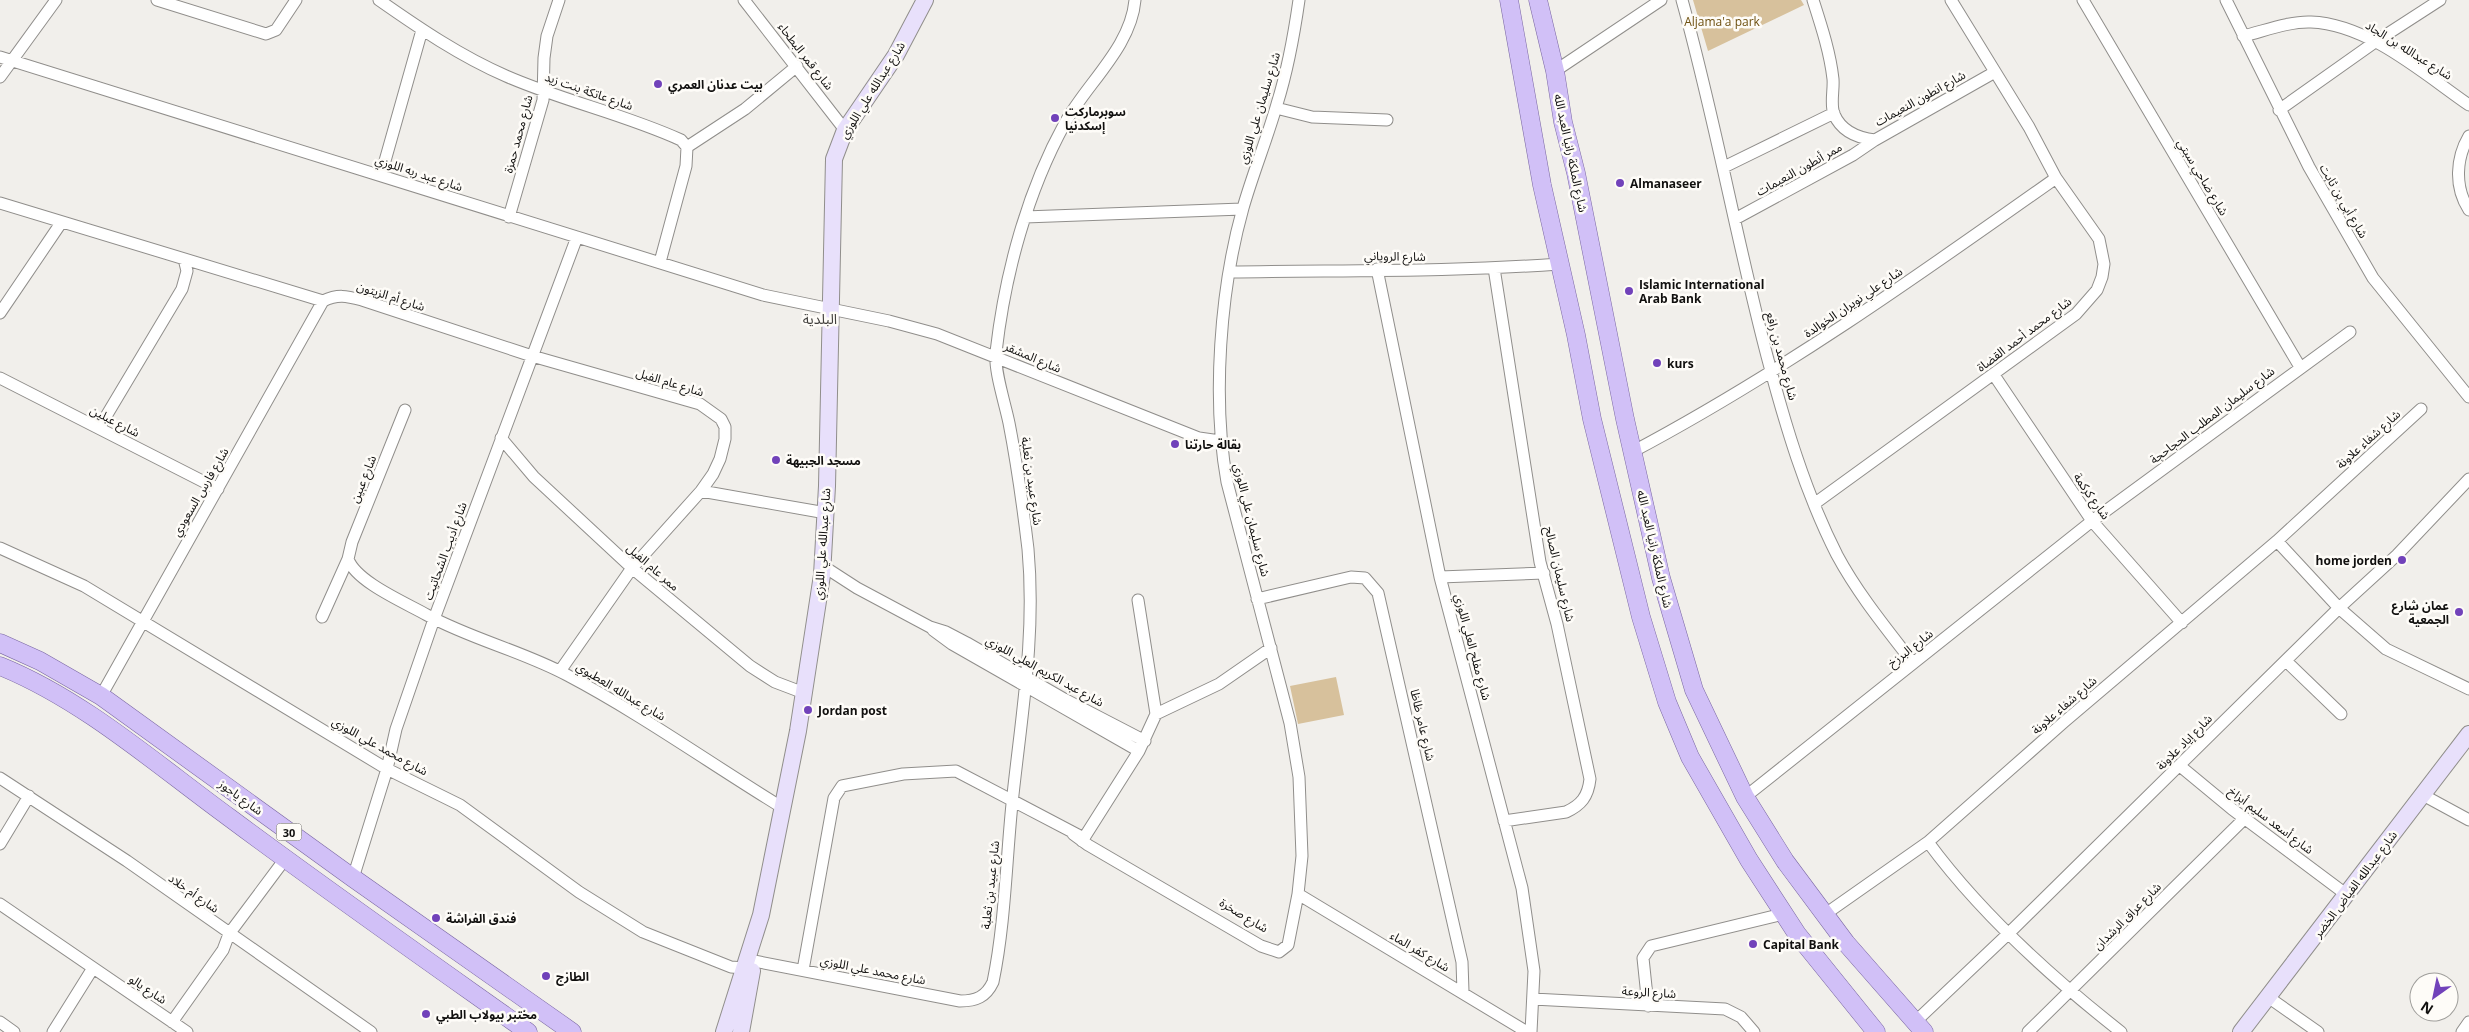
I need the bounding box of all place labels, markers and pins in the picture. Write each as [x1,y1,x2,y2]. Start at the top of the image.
place label: بيت عدنان العمري [668,76,763,94]
marker: بيت عدنان العمري [652,78,664,90]
place label: سوبرماركت إسكدنيا [1065,103,1126,135]
marker: سوبرماركت إسكدنيا [1049,112,1061,124]
place label: Almanaseer [1630,175,1702,192]
marker: Almanaseer [1614,177,1626,189]
place label: Islamic International Arab Bank [1639,276,1764,307]
marker: Islamic International Arab Bank [1623,285,1635,297]
place label: kurs [1667,355,1694,372]
marker: kurs [1651,357,1663,369]
place label: بقالة حارتنا [1185,436,1241,453]
marker: بقالة حارتنا [1169,438,1181,450]
place label: مسجد الجبيهة [786,452,861,469]
marker: مسجد الجبيهة [770,454,782,466]
place label: home jorden [2316,552,2392,569]
marker: home jorden [2396,554,2408,566]
place label: عمان شارع الجمعية [2391,597,2449,628]
marker: عمان شارع الجمعية [2453,606,2465,618]
place label: Jordan post [817,702,887,719]
marker: Jordan post [802,704,814,716]
place label: فندق الفراشة [446,910,516,927]
marker: فندق الفراشة [430,912,442,924]
place label: Capital Bank [1763,936,1840,953]
marker: Capital Bank [1747,938,1759,950]
place label: الطازج [556,968,589,986]
marker: الطازج [540,970,552,982]
place label: مختبر بيولاب الطبي [436,1006,537,1024]
marker: مختبر بيولاب الطبي [420,1008,432,1020]

